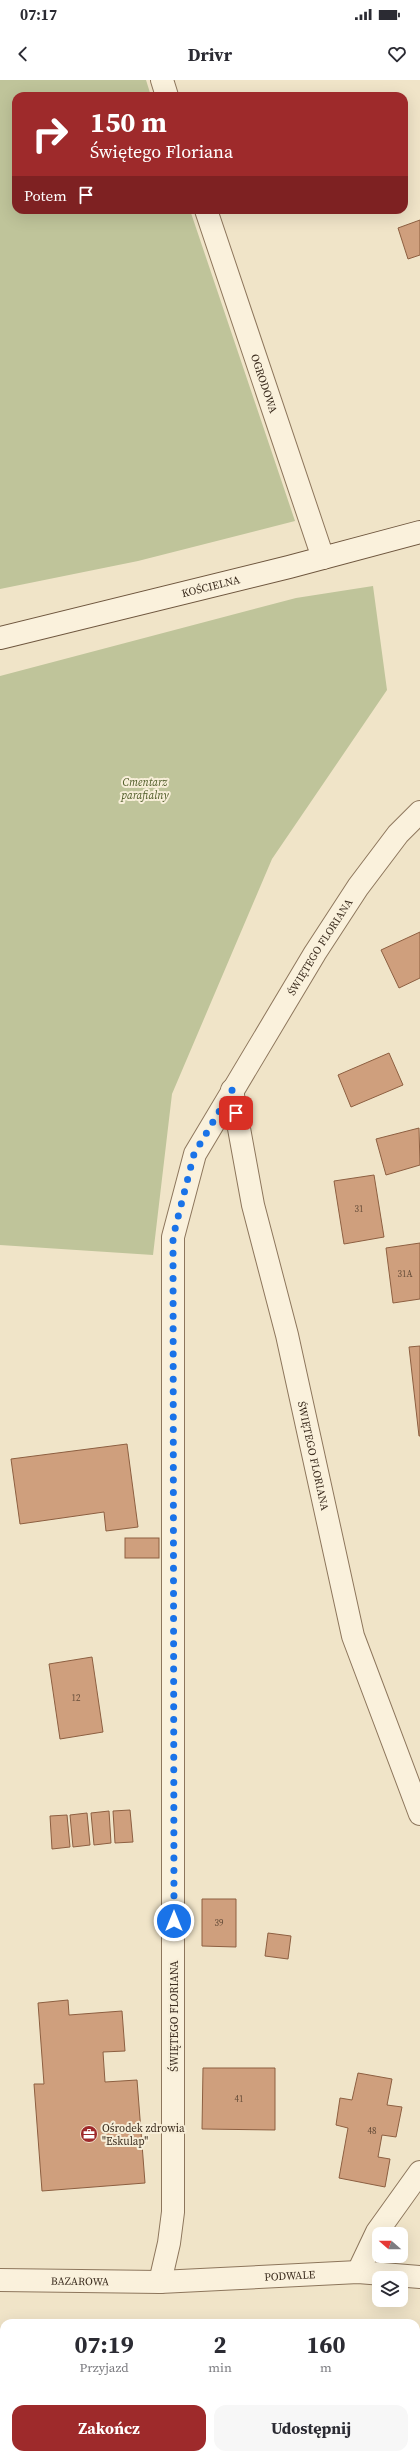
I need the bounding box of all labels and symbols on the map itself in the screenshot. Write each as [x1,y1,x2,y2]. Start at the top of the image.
street label: OGRODOWA [247,352,281,416]
street label: KOŚCIELNA [180,572,242,601]
park label: Cmentarz parafialny [120,775,169,803]
street label: ŚWIĘTEGO FLORIANA [284,895,356,998]
pin [219,1096,253,1130]
house number: 31 [354,1203,364,1215]
house number: 31A [398,1268,413,1280]
street label: ŚWIĘTEGO FLORIANA [294,1400,333,1513]
house number: 12 [71,1692,81,1704]
position arrow [153,1900,195,1942]
house number: 39 [214,1917,224,1929]
street label: ŚWIĘTEGO FLORIANA [167,1960,182,2072]
house number: 41 [234,2093,244,2105]
place label: Ośrodek zdrowia "Eskulap" [102,2121,185,2149]
office icon: Ośrodek zdrowia "Eskulap" [79,2124,99,2144]
house number: 48 [367,2125,377,2137]
north arrow [372,2227,408,2263]
street label: PODWALE [264,2267,316,2284]
street label: BAZAROWA [51,2273,110,2289]

